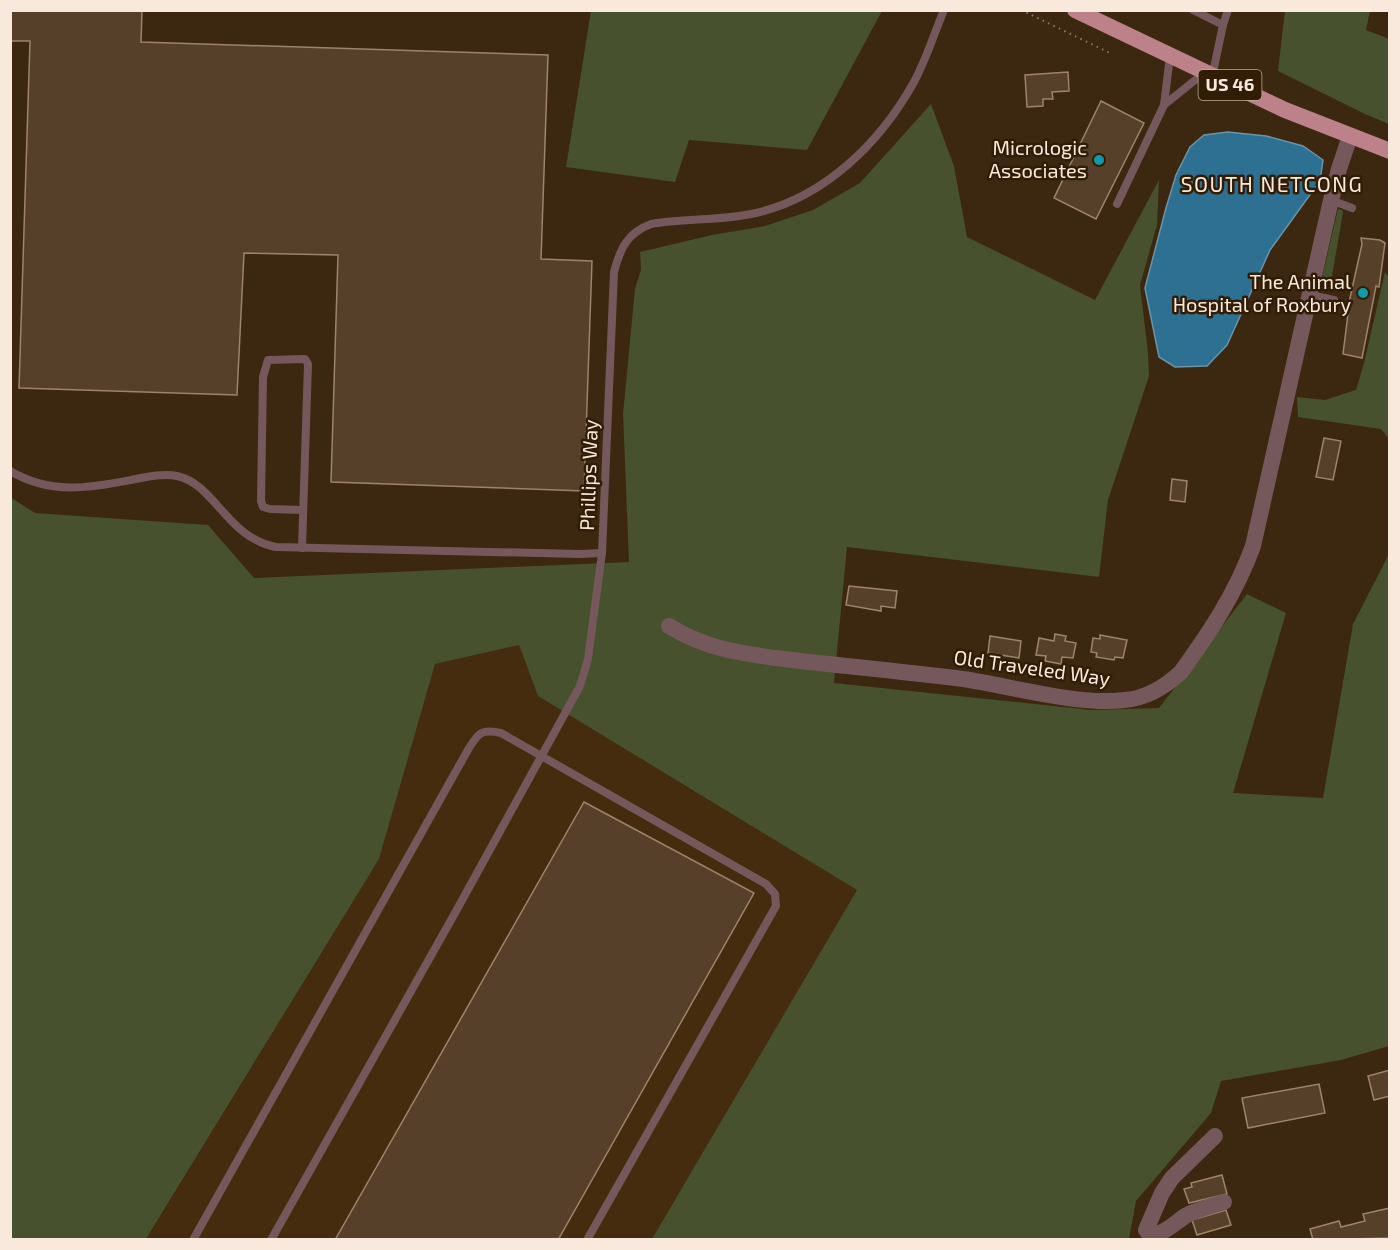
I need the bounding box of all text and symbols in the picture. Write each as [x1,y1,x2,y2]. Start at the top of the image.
road number: US 46 [1198,70,1262,100]
place label: Micrologic Associates [989,135,1087,182]
marker: Micrologic Associates [1092,153,1106,167]
district label: SOUTH NETCONG [1181,171,1363,196]
place label: The Animal Hospital of Roxbury [1173,269,1351,316]
marker: The Animal Hospital of Roxbury [1356,286,1370,300]
street label: Phillips Way [574,418,602,531]
street label: Old Traveled Way [953,644,1112,690]

